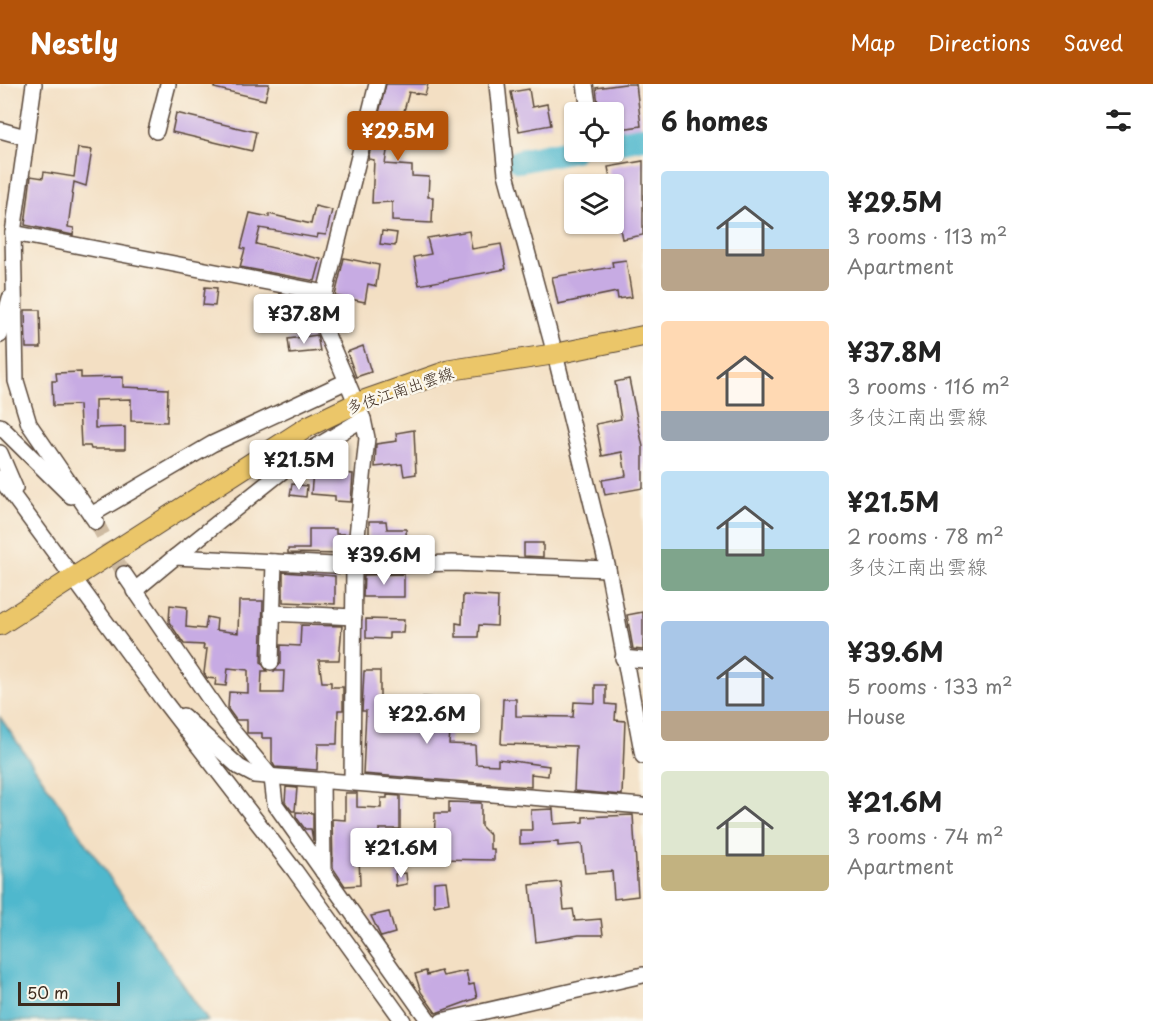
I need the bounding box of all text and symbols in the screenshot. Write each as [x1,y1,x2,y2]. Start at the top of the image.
text: Nestly [30,21,118,64]
text: Map [850,26,895,58]
text: Directions [928,26,1030,58]
text: Saved [1063,26,1123,58]
text: 6 homes [661,101,768,140]
map controls [564,102,624,234]
button: locate [564,102,624,162]
icon: filters [1102,104,1135,137]
pin: ¥29.5M [349,111,447,162]
text: ¥29.5M [361,115,435,145]
button: layers [564,174,624,234]
text: ¥29.5M [847,182,942,221]
icon: home [709,195,781,267]
text: 3 rooms · 113 m² [847,221,1007,251]
text: Apartment [847,251,954,281]
pin: ¥37.8M [255,294,353,345]
text: ¥37.8M [268,298,340,328]
text: ¥37.8M [847,332,942,371]
icon: home [709,345,781,417]
street label: 多伎江南出雲線 [343,359,457,419]
text: 3 rooms · 116 m² [847,371,1010,401]
text: 多伎江南出雲線 [847,401,987,431]
pin: ¥21.5M [250,440,348,491]
text: ¥21.5M [263,444,335,474]
text: ¥21.5M [847,482,939,521]
icon: home [709,495,781,567]
text: 2 rooms · 78 m² [847,521,1004,551]
pin: ¥39.6M [335,535,433,586]
text: ¥39.6M [347,539,421,569]
text: 多伎江南出雲線 [847,551,987,581]
text: ¥39.6M [847,632,944,671]
icon: home [709,645,781,717]
text: 5 rooms · 133 m² [847,671,1013,701]
pin: ¥22.6M [378,694,476,745]
text: ¥22.6M [388,698,466,728]
text: House [847,701,906,731]
text: ¥21.6M [847,782,942,821]
icon: home [709,795,781,867]
text: 3 rooms · 74 m² [847,821,1004,851]
pin: ¥21.6M [352,828,450,879]
text: ¥21.6M [364,832,438,862]
text: Apartment [847,851,954,881]
scale bar [18,979,120,1006]
text: 50 m [27,980,68,1004]

